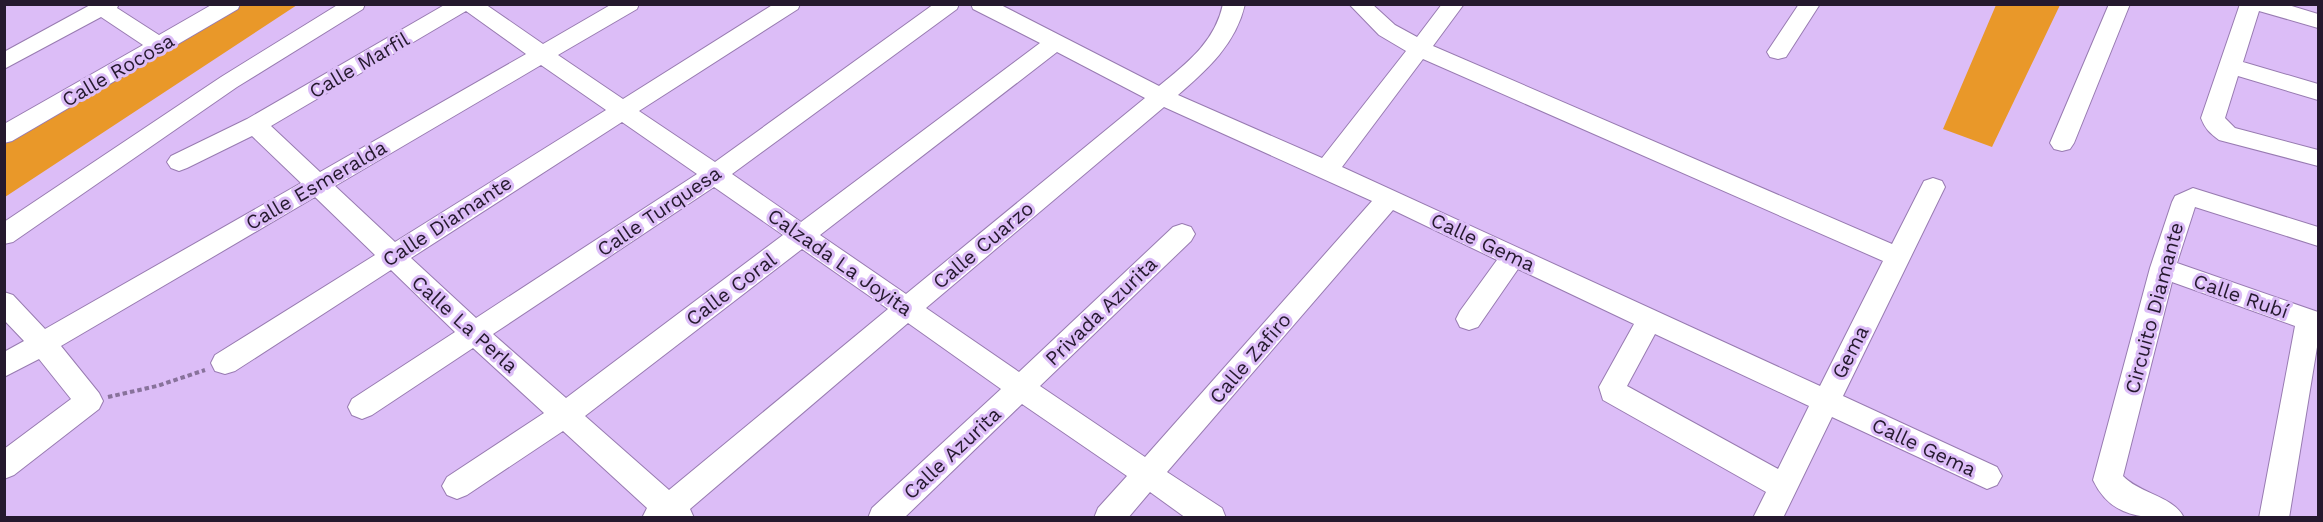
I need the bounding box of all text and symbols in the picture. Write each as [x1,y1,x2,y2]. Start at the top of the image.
street label: Calle Marfil [305,27,413,103]
street label: Calle Rocosa [58,28,178,112]
street label: Calle Esmeralda [241,135,391,235]
street label: Calle Turquesa [592,161,726,261]
street label: Calle Diamante [378,170,516,272]
street label: Calle Cuarzo [928,196,1038,294]
street label: Calzada La Joyita [763,203,917,321]
street label: Calle Gema [1427,207,1539,277]
street label: Circuito Diamante [2120,220,2188,396]
street label: Calle Coral [681,247,781,331]
street label: Privada Azurita [1040,252,1162,370]
street label: Calle Rubí [2190,269,2292,323]
street label: Calle La Perla [407,270,523,378]
street label: Calle Zafiro [1204,308,1296,408]
street label: Gema [1827,321,1873,383]
street label: Calle Azurita [898,402,1006,504]
street label: Calle Gema [1868,412,1980,482]

